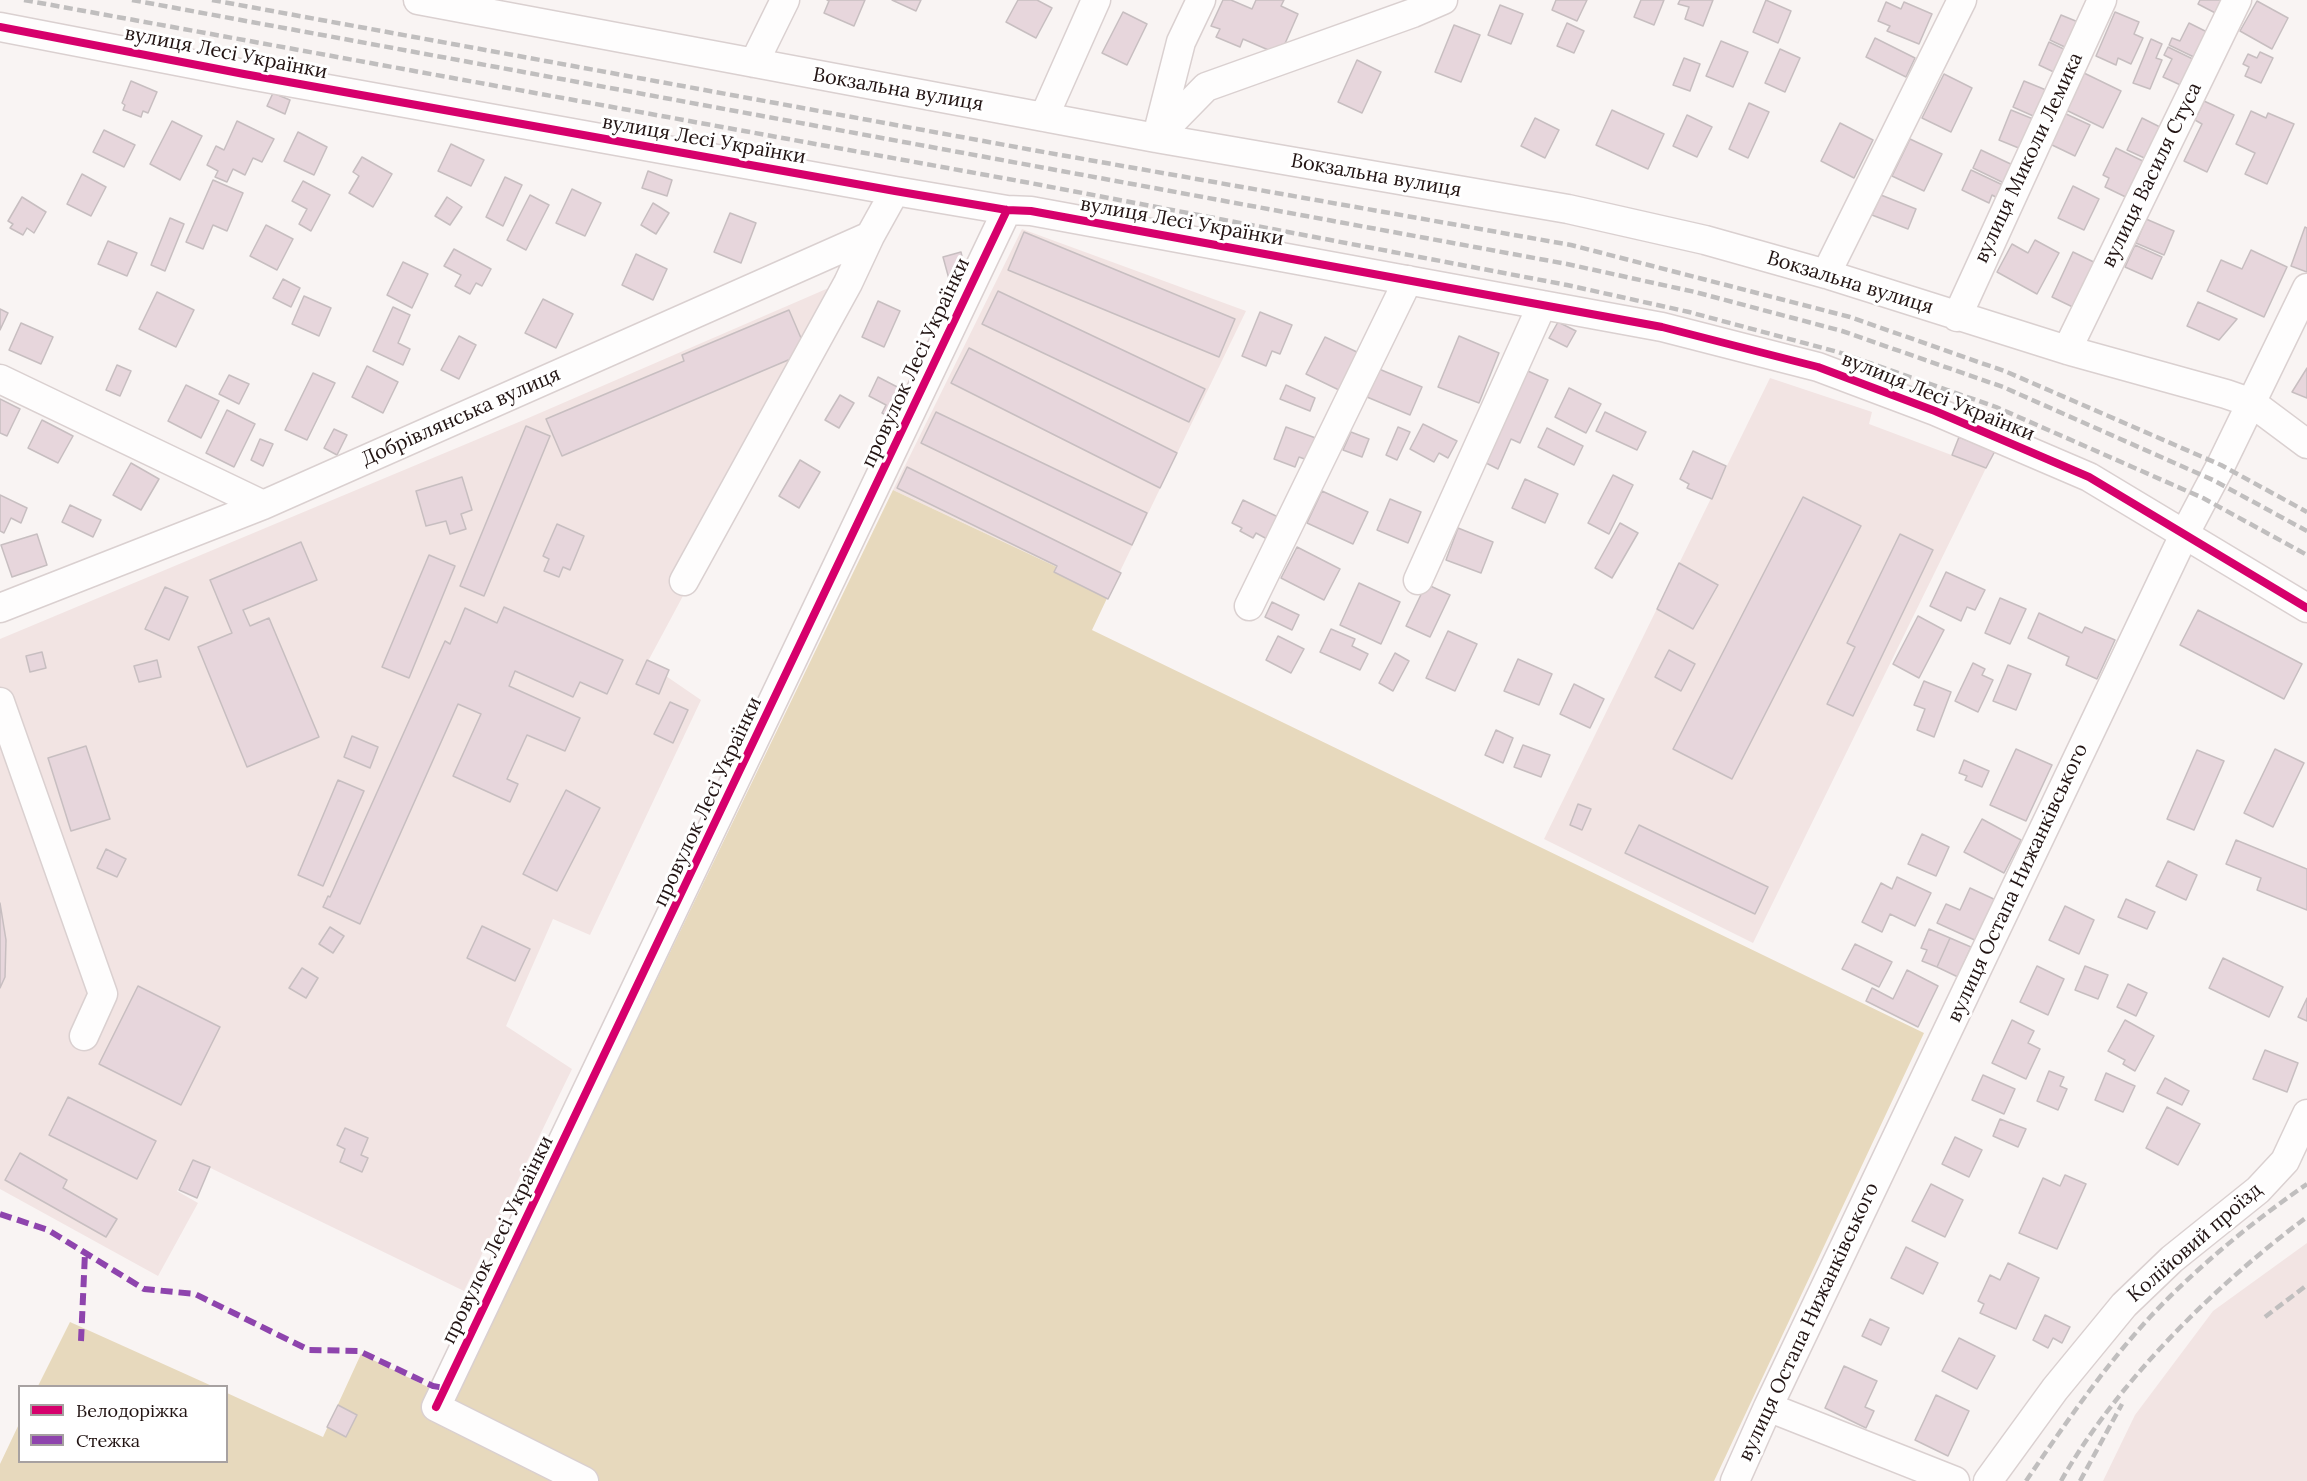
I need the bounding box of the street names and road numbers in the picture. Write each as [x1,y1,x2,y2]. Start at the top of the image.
street label: вулиця Лесі Українки [123,22,329,84]
street label: вулиця Миколи Лемика [1970,49,2088,267]
street label: Вокзальна вулиця [811,63,985,117]
street label: вулиця Василя Стуса [2097,79,2207,271]
street label: вулиця Лесі Українки [600,110,808,170]
street label: Вокзальна вулиця [1289,149,1463,203]
street label: вулиця Лесі Українки [1078,192,1286,252]
street label: Вокзальна вулиця [1764,246,1936,320]
street label: провулок Лесі Українки [857,254,975,472]
street label: вулиця Лесі Українки [1838,347,2038,447]
street label: Добрівлянська вулиця [358,362,564,472]
street label: провулок Лесі Українки [649,693,767,911]
street label: вулиця Остапа Нижанківського [1943,740,2093,1026]
street label: провулок Лесі Українки [437,1132,559,1348]
street label: Колійовий проїзд [2123,1178,2267,1308]
street label: вулиця Остапа Нижанківського [1734,1179,1884,1465]

